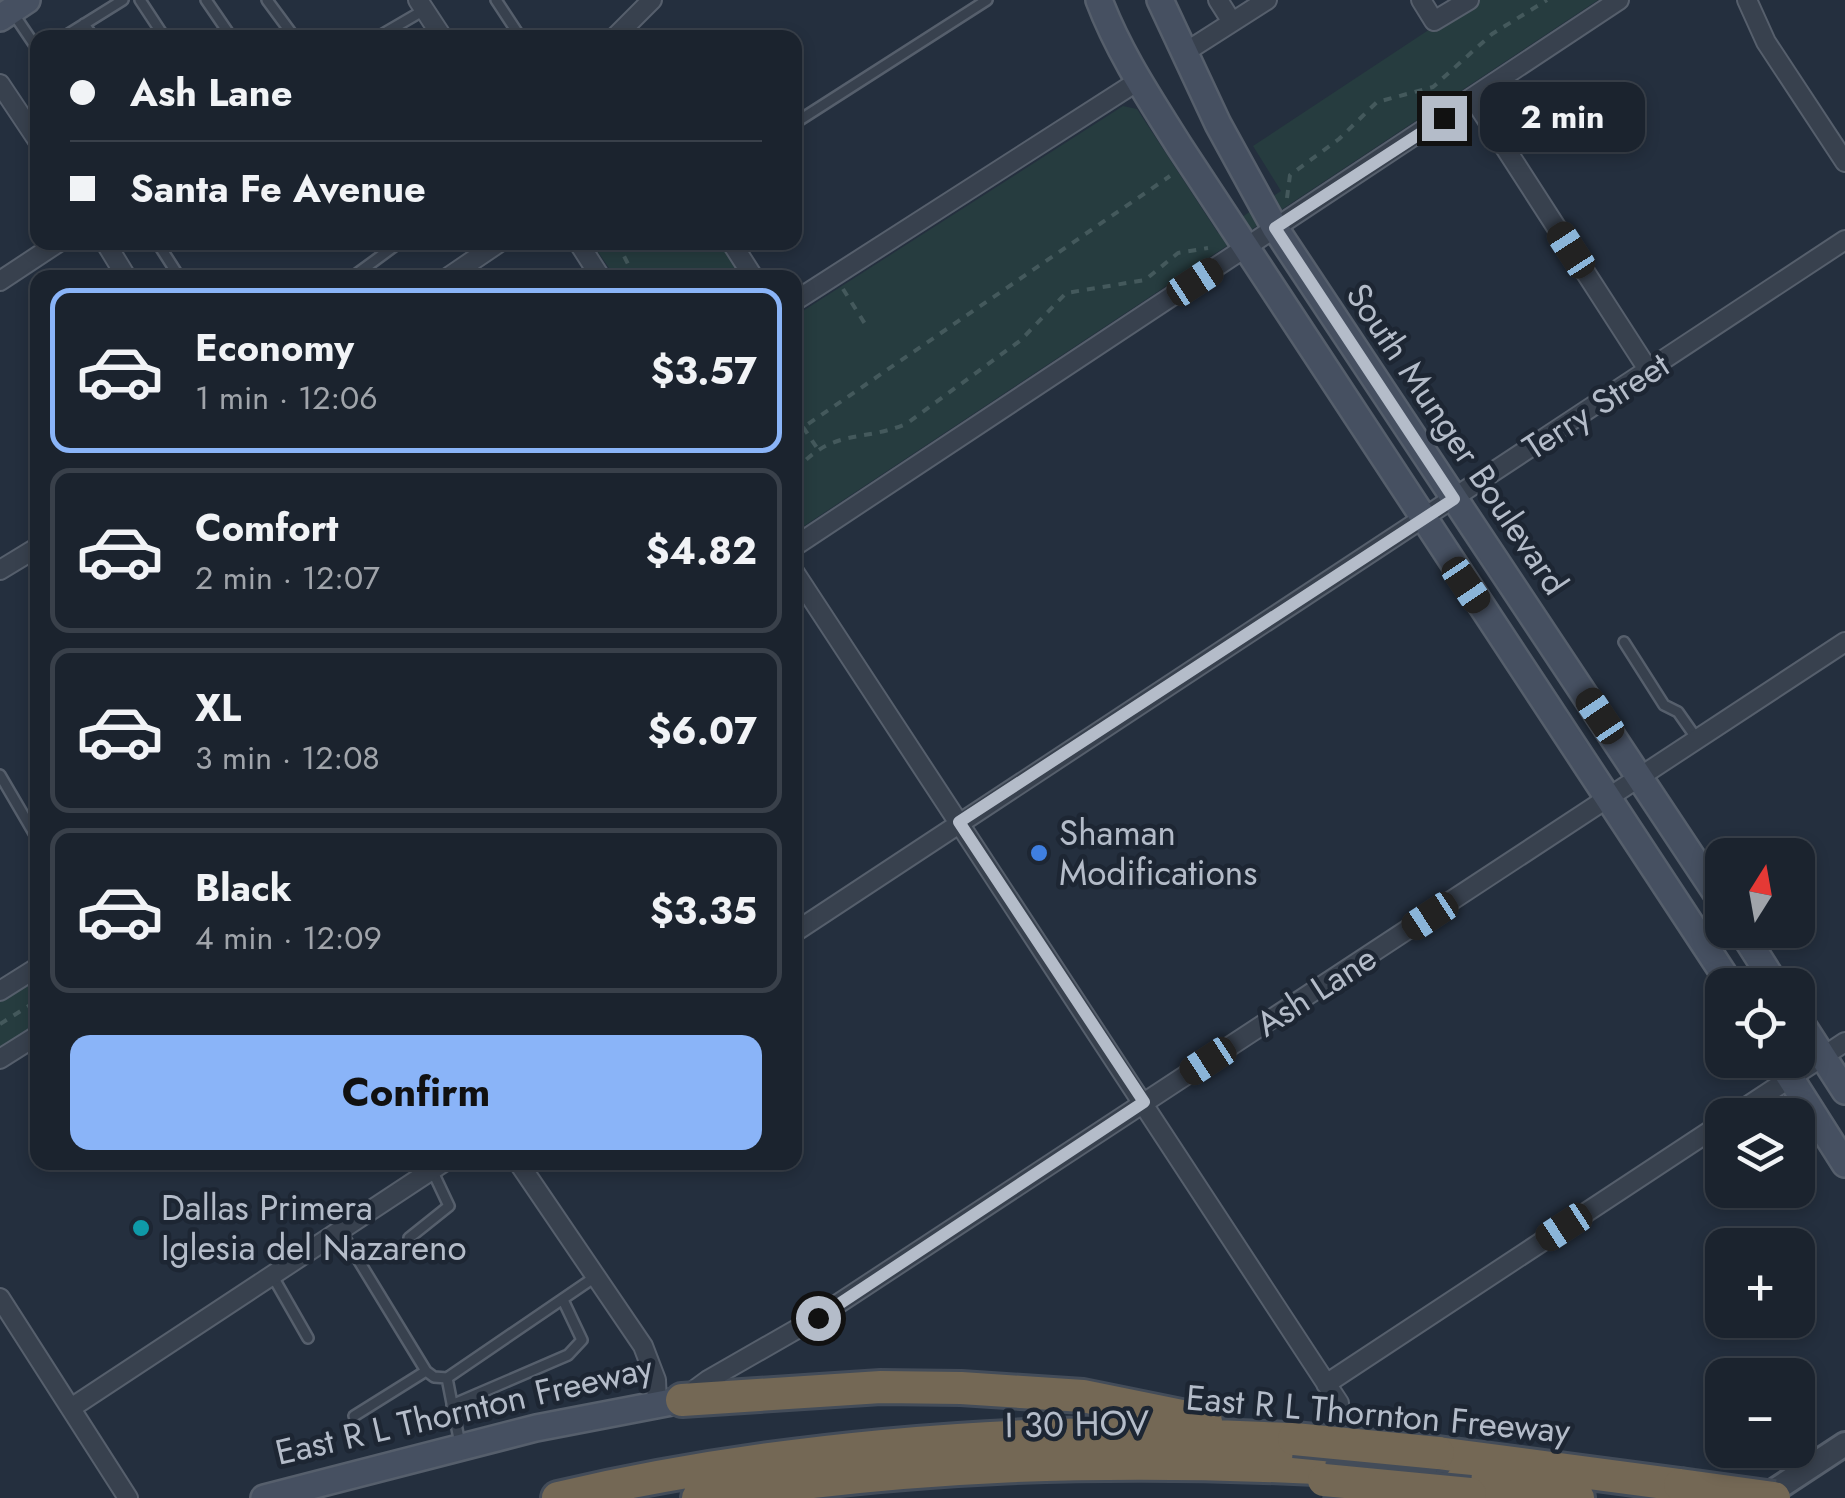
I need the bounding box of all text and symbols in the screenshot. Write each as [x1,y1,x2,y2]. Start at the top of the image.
text: Ash Lane [130,65,292,120]
callout: 2 min [1479,83,1644,153]
text: 2 min [1520,94,1605,140]
route end [1422,96,1467,141]
text: Santa Fe Avenue [130,161,426,216]
car [1542,217,1600,283]
car [1162,253,1228,311]
street label: South Munger Boulevard [1334,273,1580,605]
text: Economy [195,320,354,375]
icon: car [75,326,165,416]
street label: Terry Street [1513,340,1679,472]
text: $3.57 [651,343,757,398]
text: 1 min · 12:06 [195,375,378,421]
text: Comfort [195,500,338,555]
icon: car [75,506,165,596]
text: $4.82 [646,523,757,578]
car [1437,552,1495,618]
text: 2 min · 12:07 [195,555,380,601]
text: XL [195,680,241,735]
car [1571,683,1629,749]
icon: car [75,686,165,776]
text: $6.07 [648,703,757,758]
text: 3 min · 12:08 [195,735,380,781]
place label: Shaman Modifications [1059,808,1257,898]
north arrow [1705,838,1815,948]
map controls [1705,838,1815,1468]
marker: Shaman Modifications [1028,842,1050,864]
text: Black [195,860,292,915]
icon: car [75,866,165,956]
text: $3.35 [650,883,757,938]
car [1397,887,1463,945]
text: 4 min · 12:09 [195,915,382,961]
street label: Ash Lane [1246,933,1386,1049]
button: locate [1705,968,1815,1078]
car [1175,1032,1241,1090]
button: Confirm [70,1035,762,1150]
button: layers [1705,1098,1815,1208]
place label: Dallas Primera Iglesia del Nazareno [161,1183,467,1273]
car [1531,1198,1597,1256]
marker: Dallas Primera Iglesia del Nazareno [130,1217,152,1239]
button: + [1705,1228,1815,1338]
route start [796,1296,841,1341]
street label: East R L Thornton Freeway [270,1342,658,1478]
button: − [1705,1358,1815,1468]
street label: East R L Thornton Freeway [1184,1372,1573,1456]
street label: I 30 HOV [1004,1398,1150,1450]

